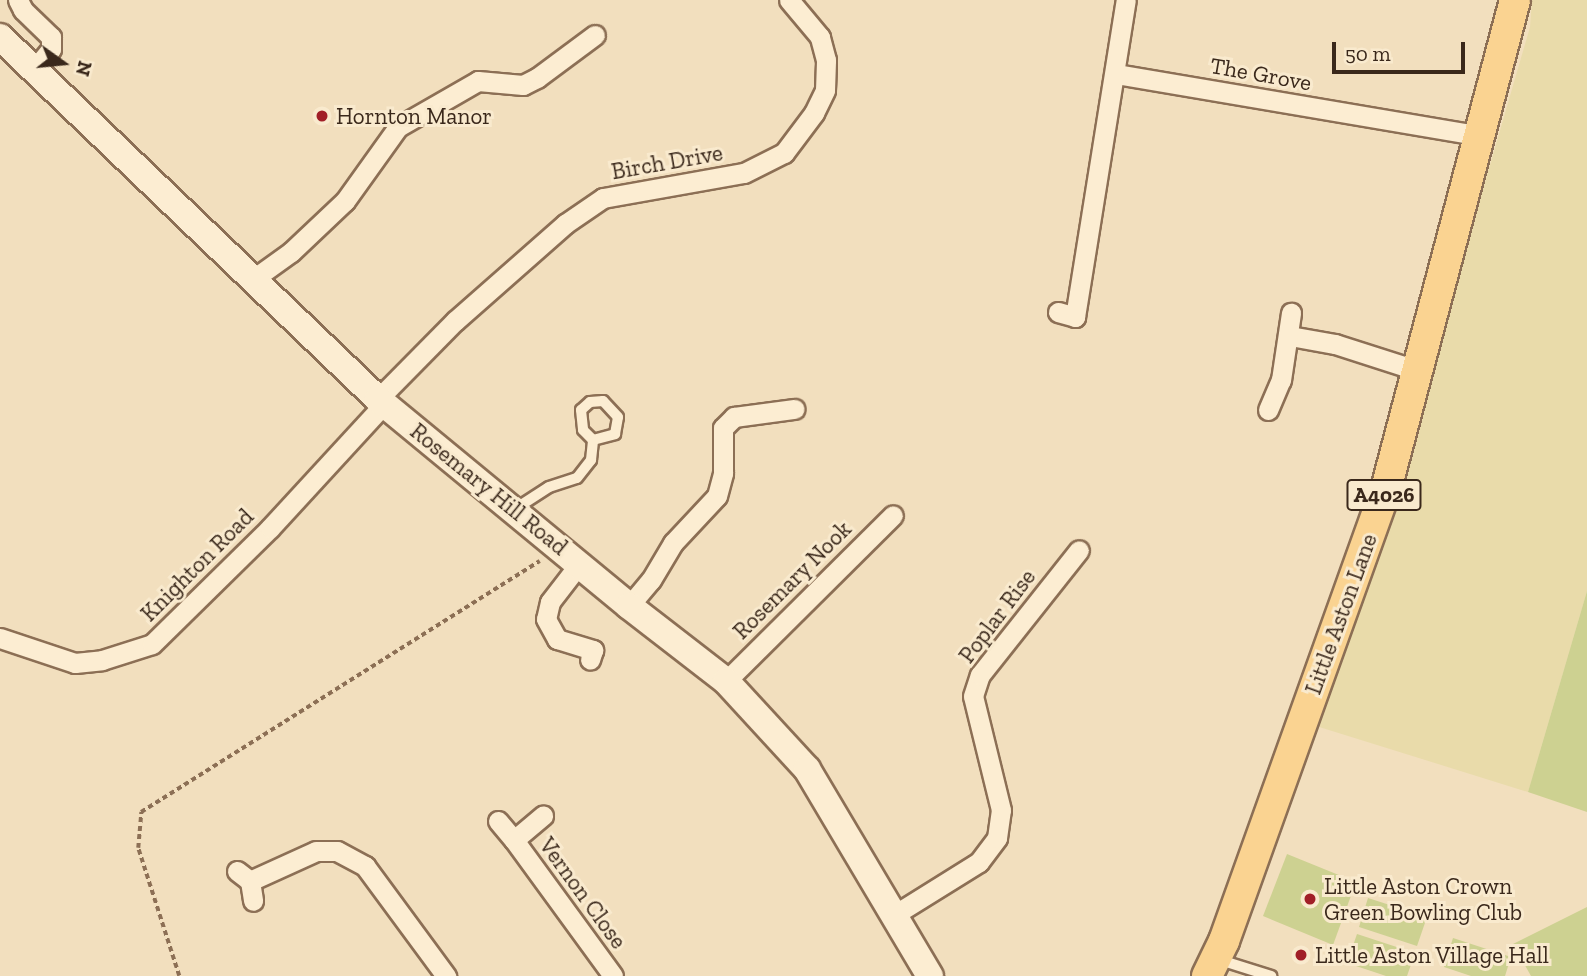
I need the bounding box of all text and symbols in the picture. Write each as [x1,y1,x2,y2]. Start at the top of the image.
north arrow [28,28,98,98]
scale bar [1335,28,1468,72]
text: 50 m [1345,41,1391,66]
street label: The Grove [1208,52,1314,96]
text: N [71,59,97,79]
place label: Hornton Manor [336,102,492,130]
marker: Hornton Manor [314,108,330,124]
street label: Birch Drive [609,139,725,185]
street label: Rosemary Hill Road [405,417,573,561]
road number: A4026 [1346,477,1422,512]
street label: Knighton Road [135,503,259,627]
street label: Rosemary Nook [727,515,857,645]
street label: Little Aston Lane [1299,530,1383,698]
street label: Poplar Rise [953,563,1041,669]
street label: Vernon Close [533,832,633,954]
place label: Little Aston Crown Green Bowling Club [1324,872,1522,926]
marker: Little Aston Crown Green Bowling Club [1302,891,1318,907]
place label: Little Aston Village Hall [1315,941,1550,969]
marker: Little Aston Village Hall [1293,947,1309,963]

